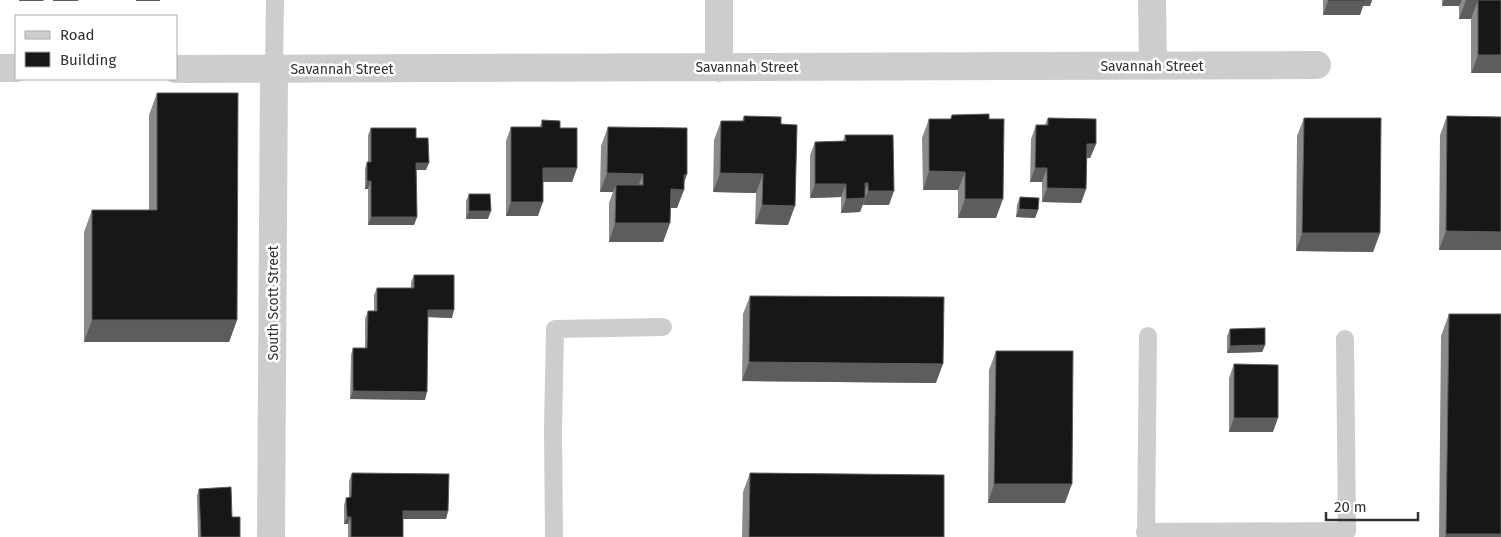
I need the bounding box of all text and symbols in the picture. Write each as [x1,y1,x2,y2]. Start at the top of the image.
legend [15,15,178,80]
text: Road [60,26,95,44]
text: Building [60,51,116,69]
street label: Savannah Street [1100,58,1205,75]
street label: Savannah Street [695,59,800,76]
street label: Savannah Street [290,61,395,78]
street label: South Scott Street [265,245,282,360]
scale bar [1326,490,1418,522]
text: 20 m [1334,498,1367,516]

